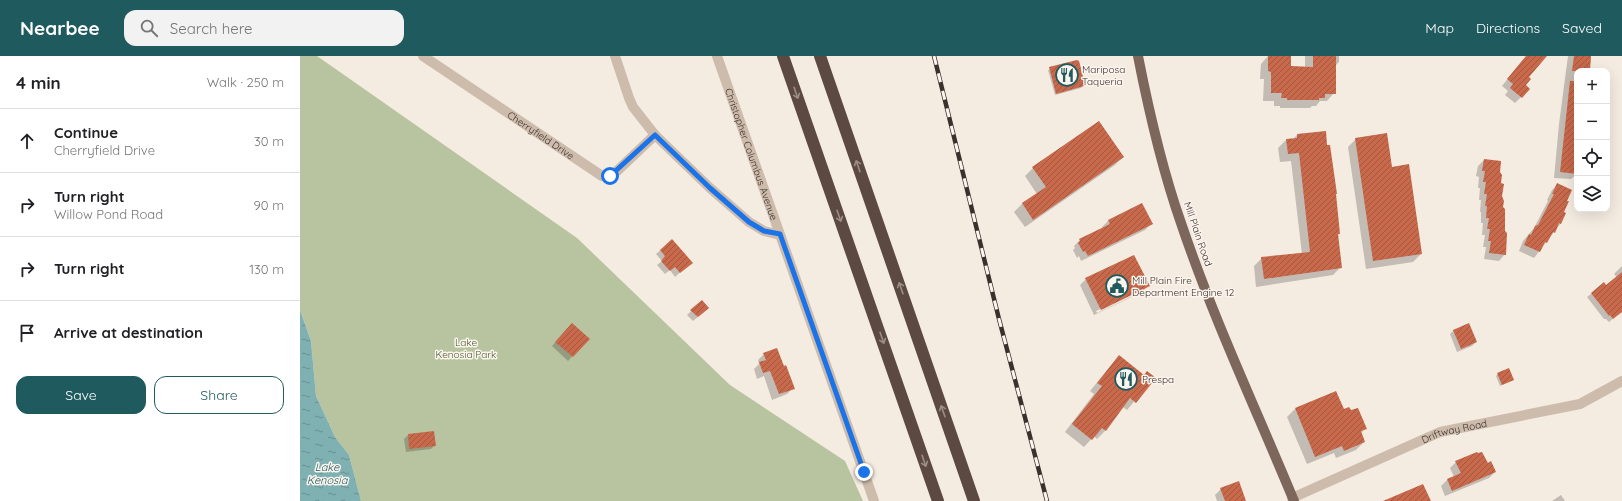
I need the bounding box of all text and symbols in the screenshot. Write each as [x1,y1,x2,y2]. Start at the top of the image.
search box [124,10,404,46]
text: Nearbee [20,16,100,40]
icon: search [138,17,160,39]
text: Search here [170,19,253,38]
text: Map [1425,19,1454,37]
text: Directions [1476,19,1540,37]
text: Saved [1562,19,1602,37]
restaurant icon: Mariposa Taqueria [1054,62,1080,88]
place label: Mariposa Taqueria [1082,63,1125,88]
map controls [1574,68,1610,212]
button: + [1574,68,1610,104]
text: 4 min [16,72,61,93]
text: Walk · 250 m [207,74,284,90]
street label: Christopher Columbus Avenue [722,86,781,222]
one-way arrow [793,86,800,99]
button: − [1574,104,1610,140]
street label: Cherryfield Drive [505,108,577,162]
text: Continue [54,123,118,142]
icon: ahead [16,130,38,152]
text: 30 m [254,133,284,149]
button: locate [1574,140,1610,176]
text: Cherryfield Drive [54,142,155,158]
one-way arrow [854,159,861,172]
route start [601,167,619,185]
button: layers [1574,176,1610,212]
text: Turn right [54,187,125,206]
icon: right [16,194,38,216]
text: 90 m [254,197,284,213]
street label: Mill Plain Road [1181,200,1215,268]
text: Willow Pond Road [54,206,163,222]
one-way arrow [836,209,843,222]
icon: right [16,258,38,280]
text: Turn right [54,259,125,278]
text: 130 m [249,261,284,277]
public building icon: Mill Plain Fire Department Engine 12 [1104,273,1130,299]
place label: Mill Plain Fire Department Engine 12 [1132,274,1235,299]
one-way arrow [896,283,904,295]
icon: arrive [16,322,38,344]
text: Arrive at destination [54,323,203,342]
one-way arrow [878,332,886,344]
park label: Lake Kenosia Park [436,336,496,361]
restaurant icon: Prespa [1113,366,1139,392]
place label: Prespa [1142,373,1174,386]
button: Save [16,376,146,414]
button: Share [154,376,284,414]
one-way arrow [939,405,946,418]
street label: Driftway Road [1419,416,1488,446]
one-way arrow [921,455,929,467]
water label: Lake Kenosia [307,460,349,487]
route end [855,463,873,481]

